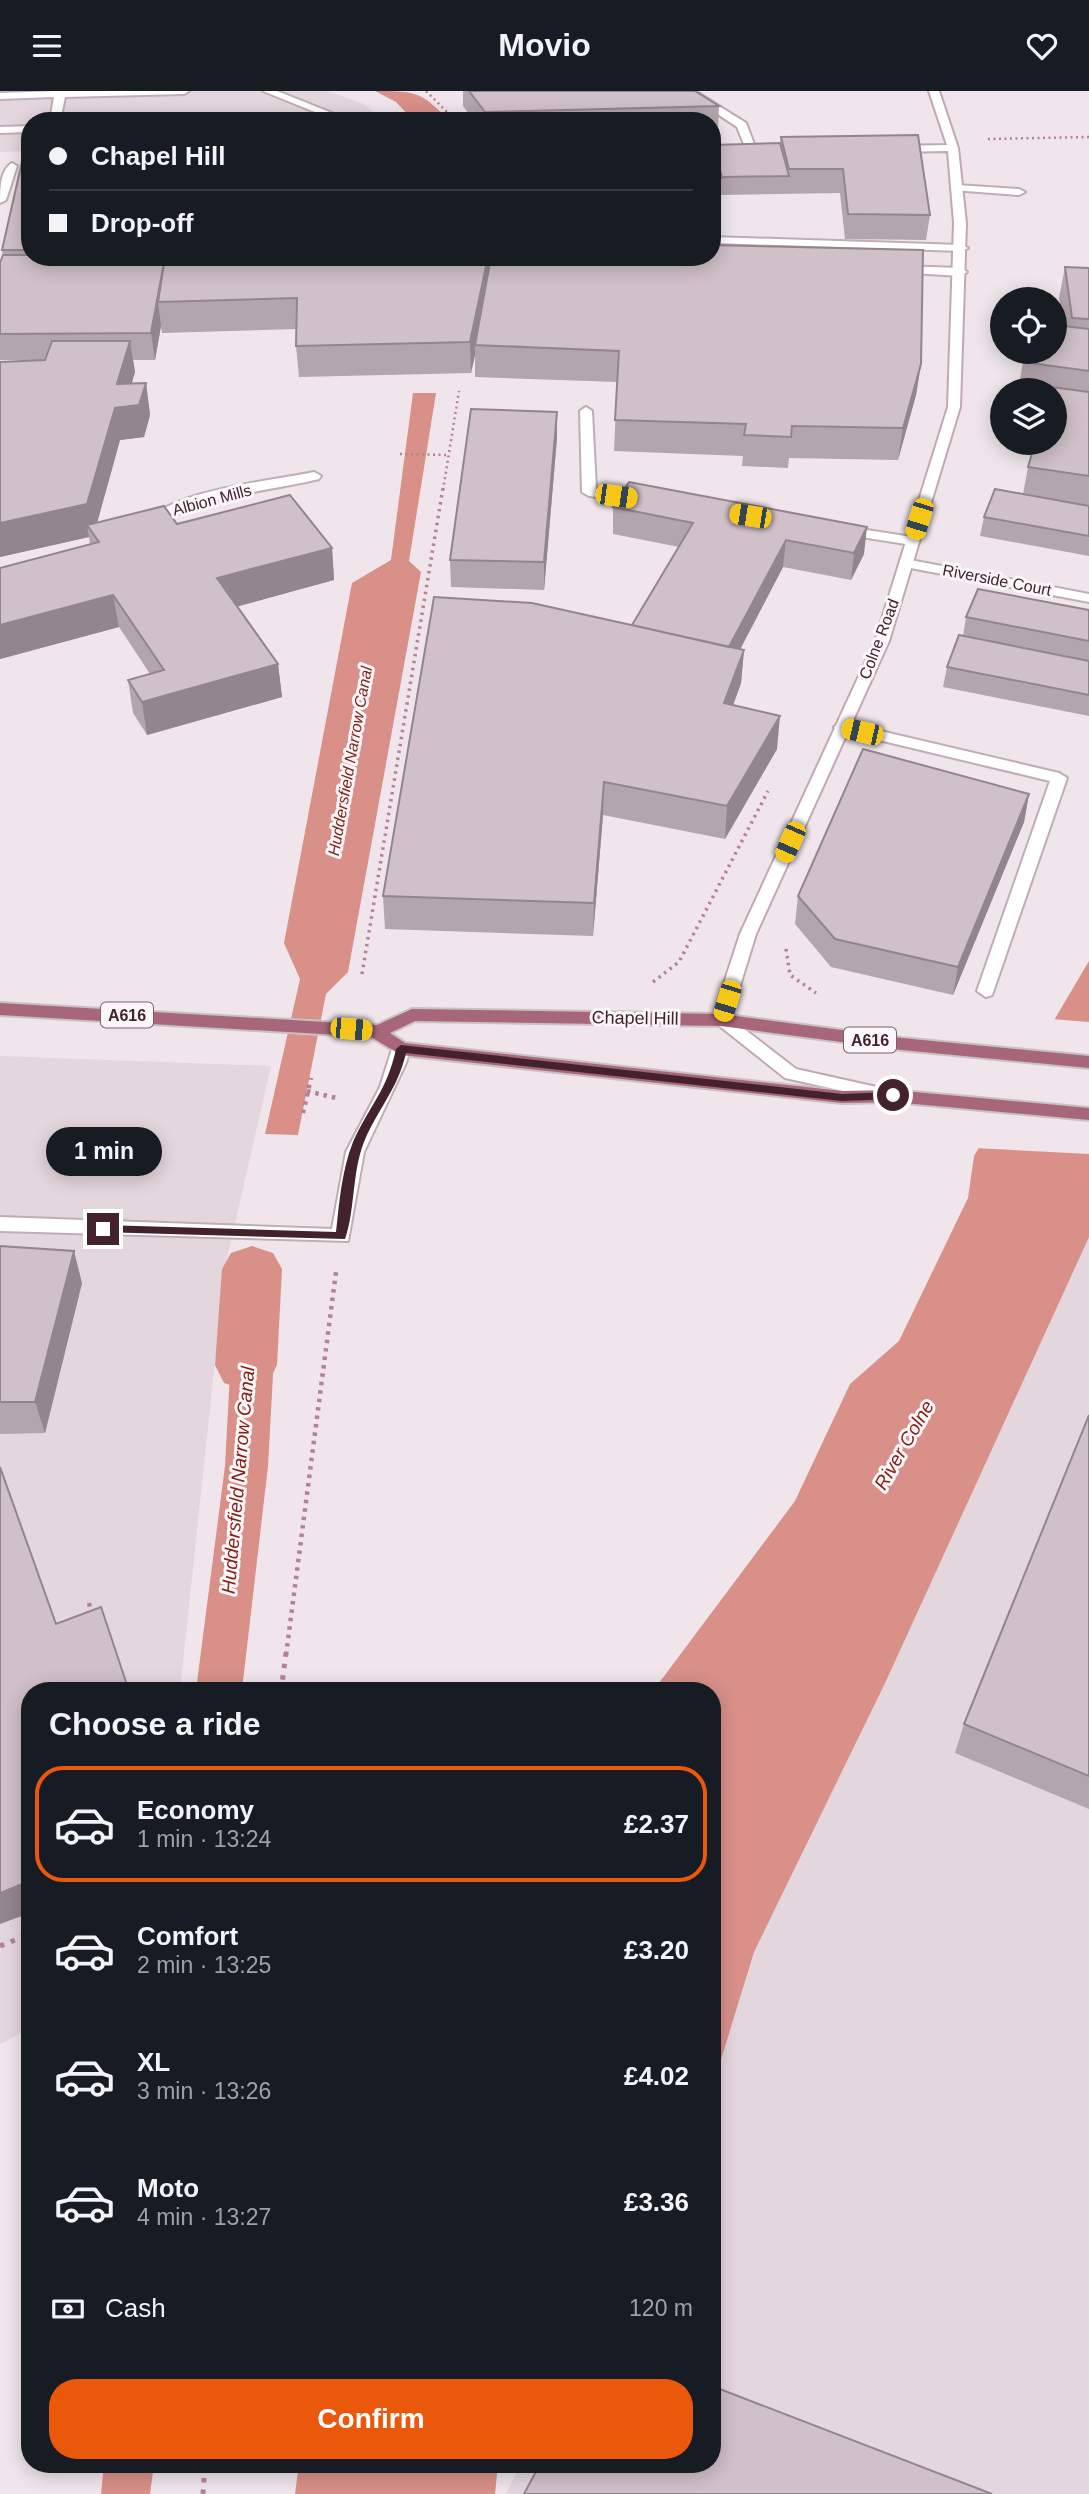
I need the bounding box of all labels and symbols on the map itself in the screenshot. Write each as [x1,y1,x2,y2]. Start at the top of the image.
street label: Albion Mills [171,481,253,519]
car [594,483,639,509]
car [903,496,936,542]
car [728,502,773,530]
street label: Riverside Court [941,561,1053,599]
street label: Colne Road [856,597,902,681]
water label: Huddersfield Narrow Canal [325,665,375,857]
car [840,717,885,747]
car [772,819,809,865]
car [711,978,744,1024]
road number: A616 [101,1003,153,1027]
street label: Chapel Hill [591,1007,679,1029]
car [330,1017,373,1041]
road number: A616 [844,1028,896,1053]
route start [877,1079,909,1111]
callout: 1 min [45,1127,161,1177]
route end [87,1213,119,1245]
water label: Huddersfield Narrow Canal [218,1365,258,1595]
water label: River Colne [870,1397,938,1493]

